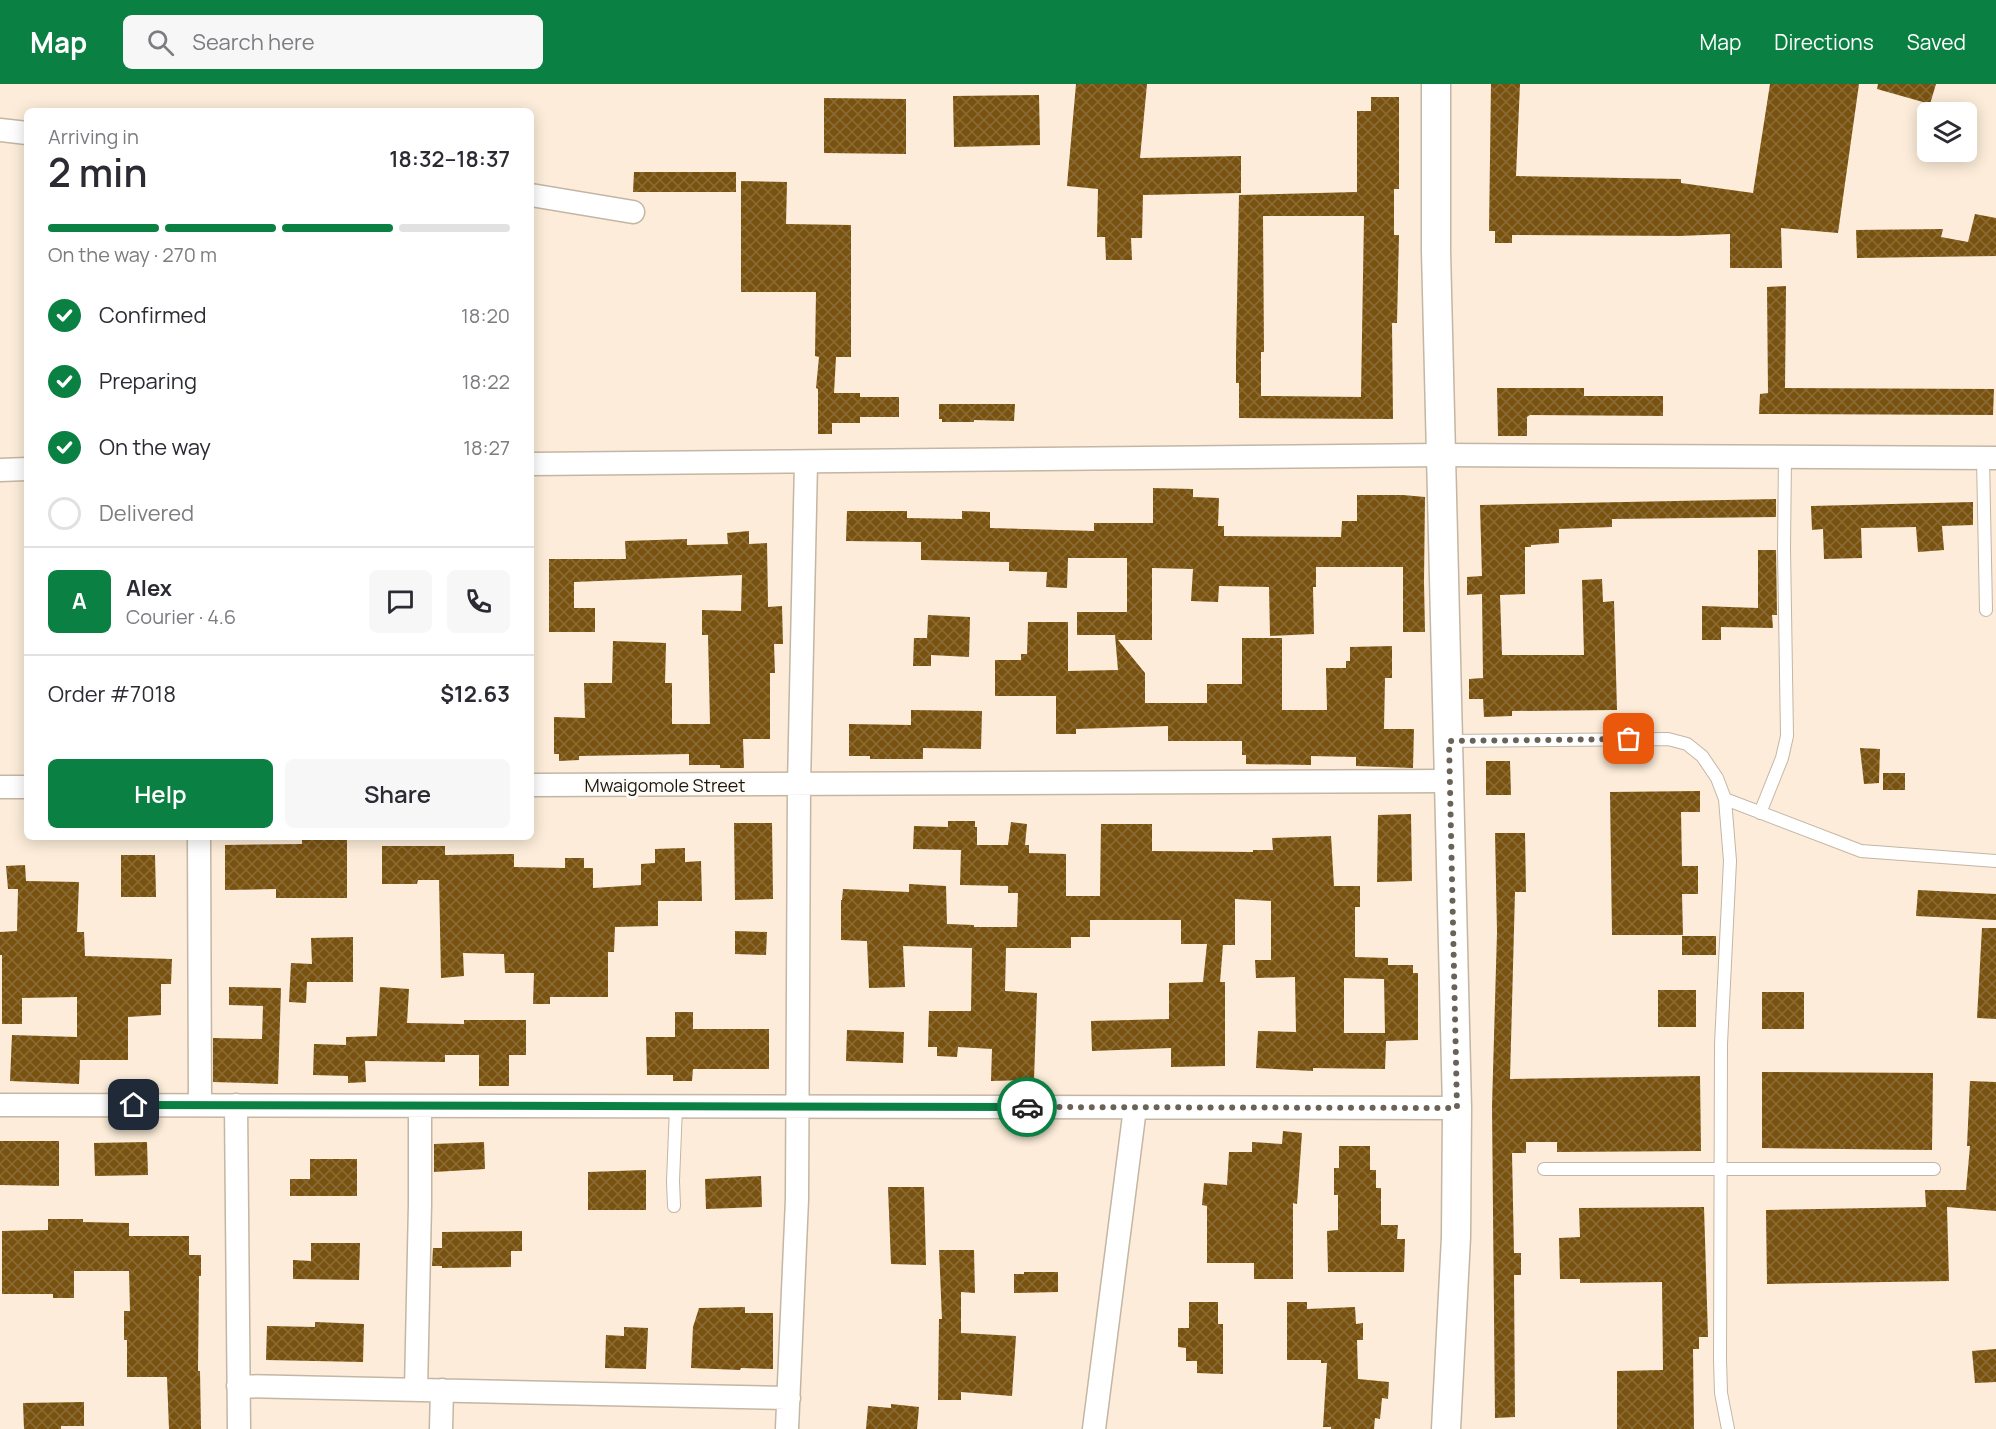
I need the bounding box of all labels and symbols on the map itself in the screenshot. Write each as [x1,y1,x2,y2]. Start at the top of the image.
pin [1603,713,1654,764]
street label: Mwaigomole Street [585,773,745,797]
courier [997,1077,1057,1137]
pin [108,1079,159,1130]

